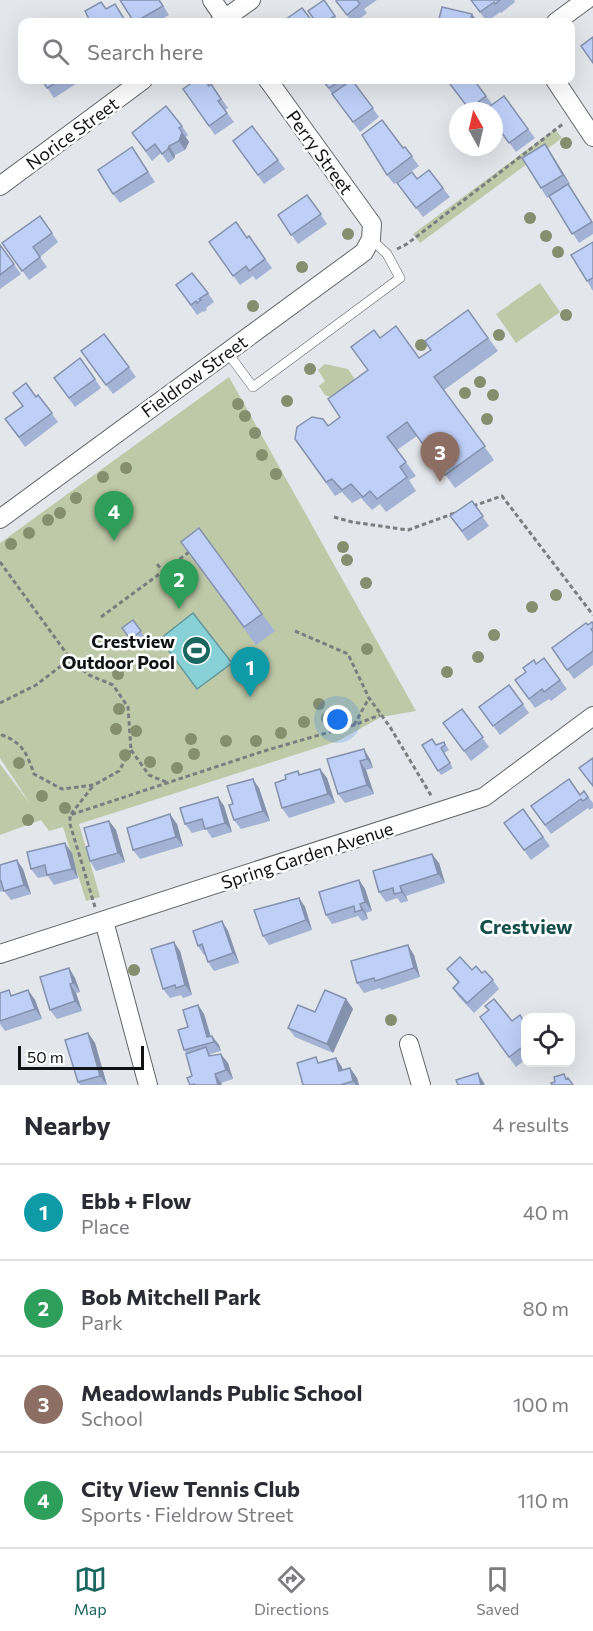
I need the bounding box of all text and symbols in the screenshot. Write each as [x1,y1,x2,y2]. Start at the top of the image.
search box [18,18,575,84]
icon: search [39,35,72,68]
text: Search here [87,38,203,65]
street label: Norice Street [21,92,123,174]
north arrow [449,102,503,156]
street label: Perry Street [282,106,358,198]
street label: Fieldrow Street [137,330,251,422]
pin: 3 [420,432,460,482]
pin: 4 [94,492,134,541]
pin: 2 [160,560,198,609]
place label: Crestview Outdoor Pool [62,630,175,673]
sports icon: Crestview Outdoor Pool [180,635,212,667]
pin: 1 [230,648,270,697]
your location [323,705,352,734]
street label: Spring Garden Avenue [218,817,396,893]
district label: Crestview [479,914,573,938]
map controls [521,1013,575,1067]
button: locate [521,1013,575,1067]
scale bar [18,1043,144,1070]
text: 50 m [27,1047,64,1066]
text: Nearby [24,1109,111,1140]
text: 4 results [492,1112,569,1136]
text: Ebb + Flow [81,1187,191,1214]
text: 1 [39,1200,48,1224]
text: 40 m [523,1200,569,1224]
text: Place [81,1214,130,1238]
text: Bob Mitchell Park [81,1283,261,1310]
text: 2 [38,1296,49,1320]
text: 80 m [523,1296,569,1320]
text: Park [81,1310,123,1334]
text: Meadowlands Public School [81,1379,362,1406]
text: 3 [38,1392,49,1416]
text: 100 m [513,1392,569,1416]
text: School [81,1406,143,1430]
text: City View Tennis Club [81,1475,300,1502]
text: 4 [37,1488,50,1512]
text: 110 m [518,1488,569,1512]
text: Sports · Fieldrow Street [81,1502,294,1526]
tab: Map [74,1563,107,1618]
tab: Directions [254,1563,329,1618]
tab: Saved [476,1563,519,1618]

